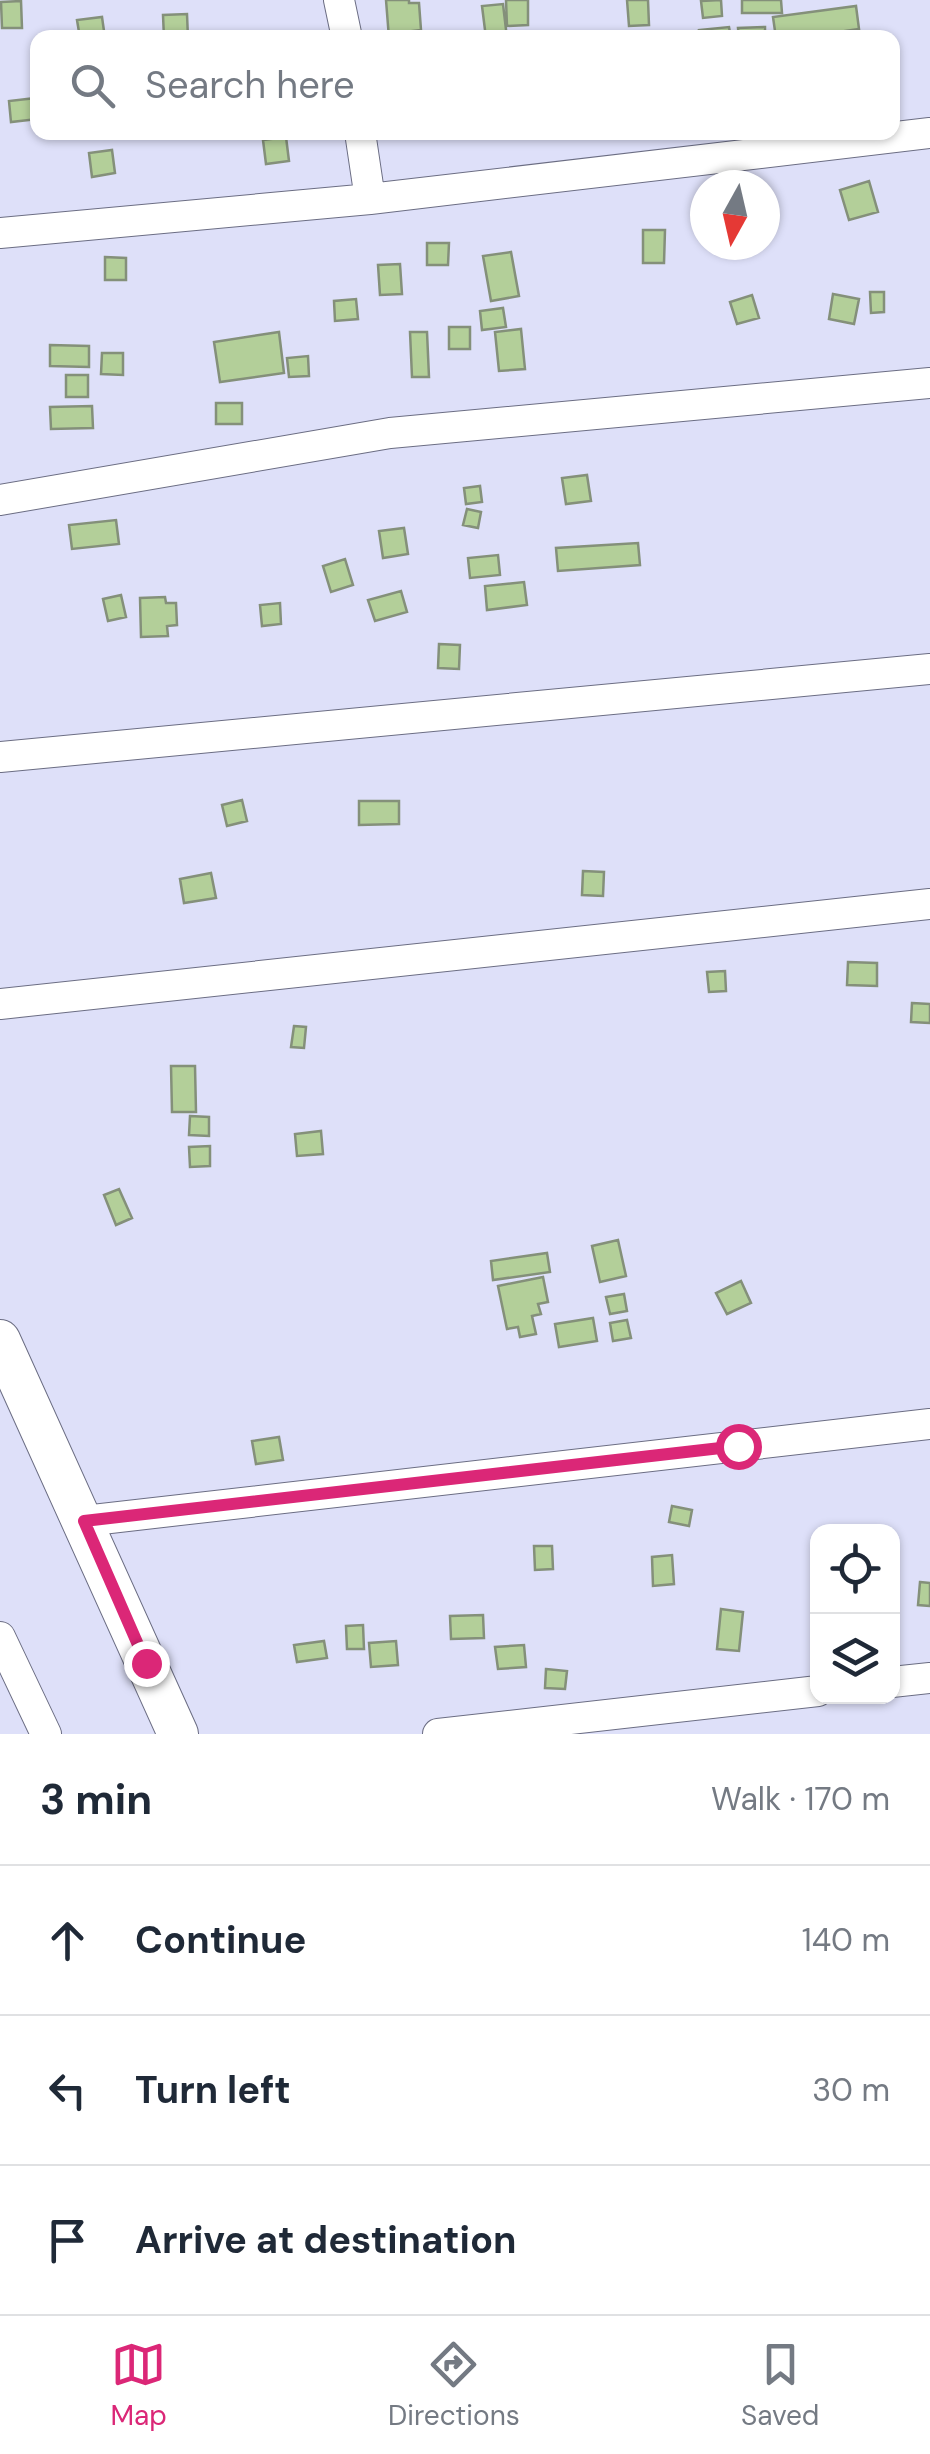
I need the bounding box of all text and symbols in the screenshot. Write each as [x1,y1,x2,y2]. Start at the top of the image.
search box [30,30,900,140]
icon: search [65,58,120,113]
text: Search here [145,60,355,110]
north arrow [690,170,780,260]
route start [716,1424,762,1470]
map controls [810,1524,900,1704]
button: locate [810,1524,900,1614]
button: layers [810,1614,900,1704]
route end [124,1641,170,1687]
text: 3 min [40,1772,152,1827]
text: Walk · 170 m [711,1778,890,1820]
icon: ahead [40,1913,95,1968]
text: Continue [135,1915,306,1965]
text: 140 m [802,1919,890,1961]
icon: left [40,2063,95,2118]
text: Turn left [135,2065,291,2115]
text: 30 m [812,2069,890,2111]
icon: arrive [40,2213,95,2268]
text: Arrive at destination [135,2215,517,2265]
tab: Map [111,2337,167,2434]
tab: Directions [388,2337,520,2434]
tab: Saved [741,2337,819,2434]

